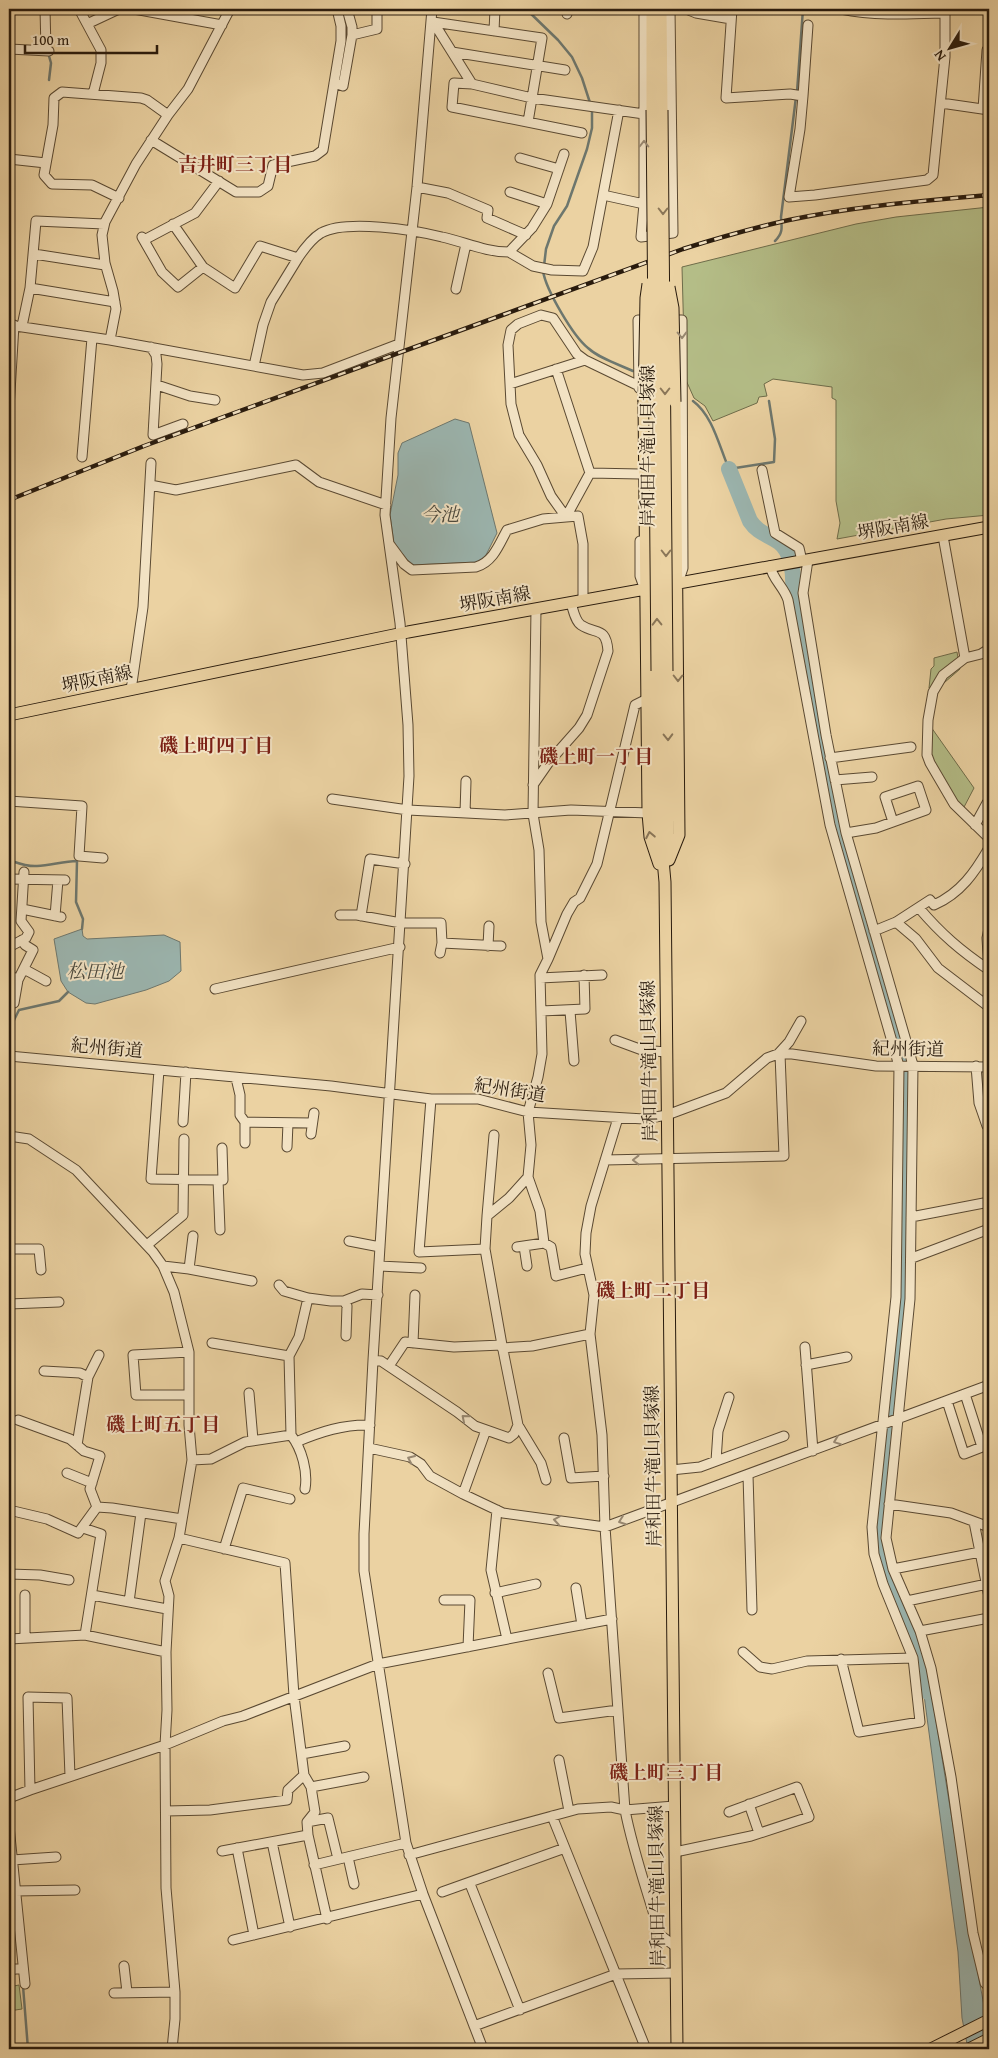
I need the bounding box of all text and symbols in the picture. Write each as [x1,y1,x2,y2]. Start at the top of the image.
scale bar [25,22,158,54]
north arrow [926,22,976,72]
text: 100 m [32,29,70,50]
text: N [928,46,950,66]
one-way arrow [639,140,649,148]
district label: 吉井町三丁目 [178,150,292,178]
one-way arrow [658,208,668,215]
one-way arrow [677,332,687,340]
street label: 岸和田牛滝山貝塚線 [634,365,661,527]
one-way arrow [660,388,670,395]
water label: 今池 [421,500,461,528]
street label: 堺阪南線 [855,507,931,546]
one-way arrow [661,550,671,558]
street label: 堺阪南線 [457,579,533,618]
one-way arrow [652,618,662,626]
street label: 堺阪南線 [59,658,135,699]
one-way arrow [673,674,683,682]
district label: 磯上町四丁目 [159,731,273,759]
one-way arrow [662,734,673,742]
district label: 磯上町一丁目 [539,742,653,770]
one-way arrow [646,831,656,840]
water label: 松田池 [66,957,125,985]
street label: 岸和田牛滝山貝塚線 [634,980,663,1142]
street label: 紀州街道 [70,1031,144,1064]
street label: 紀州街道 [872,1034,944,1063]
street label: 紀州街道 [472,1071,548,1108]
one-way arrow [632,1155,640,1165]
district label: 磯上町二丁目 [596,1276,710,1304]
street label: 岸和田牛滝山貝塚線 [638,1385,667,1547]
district label: 磯上町五丁目 [106,1410,220,1438]
one-way arrow [462,1416,471,1424]
one-way arrow [834,1435,842,1445]
one-way arrow [407,1455,416,1466]
one-way arrow [618,1515,627,1525]
one-way arrow [553,1516,561,1526]
district label: 磯上町三丁目 [609,1758,723,1786]
street label: 岸和田牛滝山貝塚線 [642,1805,671,1967]

